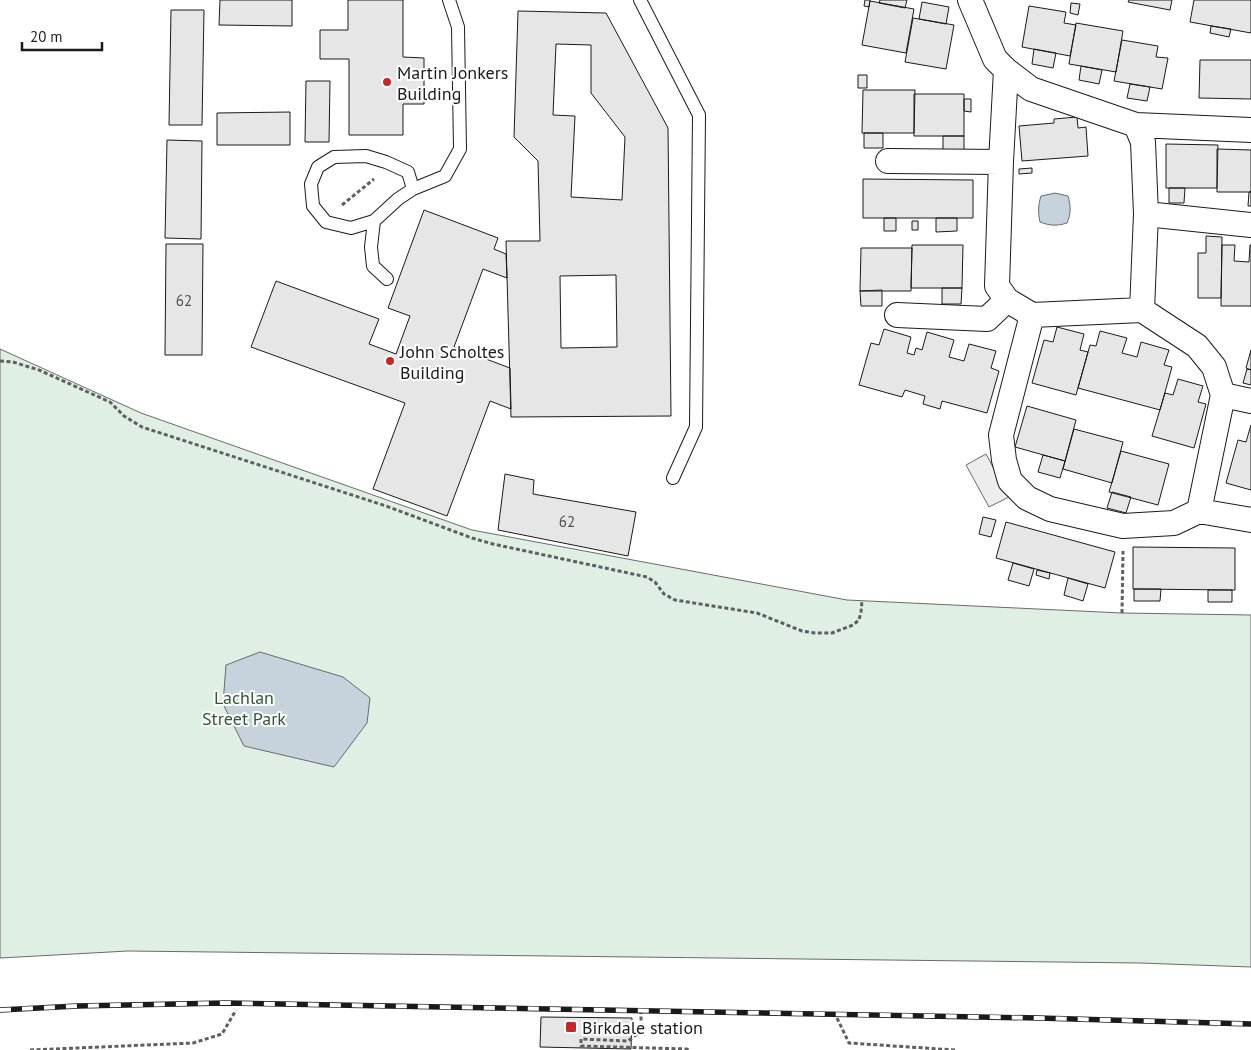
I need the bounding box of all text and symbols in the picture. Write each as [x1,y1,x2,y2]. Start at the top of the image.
scale bar [22,20,102,52]
text: 20 m [30,27,63,46]
place label: Martin Jonkers Building [397,61,508,105]
marker: Martin Jonkers Building [381,76,393,88]
house number: 62 [176,291,192,310]
place label: John Scholtes Building [399,340,504,384]
marker: John Scholtes Building [384,355,396,367]
house number: 62 [559,512,575,531]
park label: Lachlan Street Park [202,686,286,730]
place label: Birkdale station [582,1016,703,1039]
marker: Birkdale station [564,1020,578,1034]

